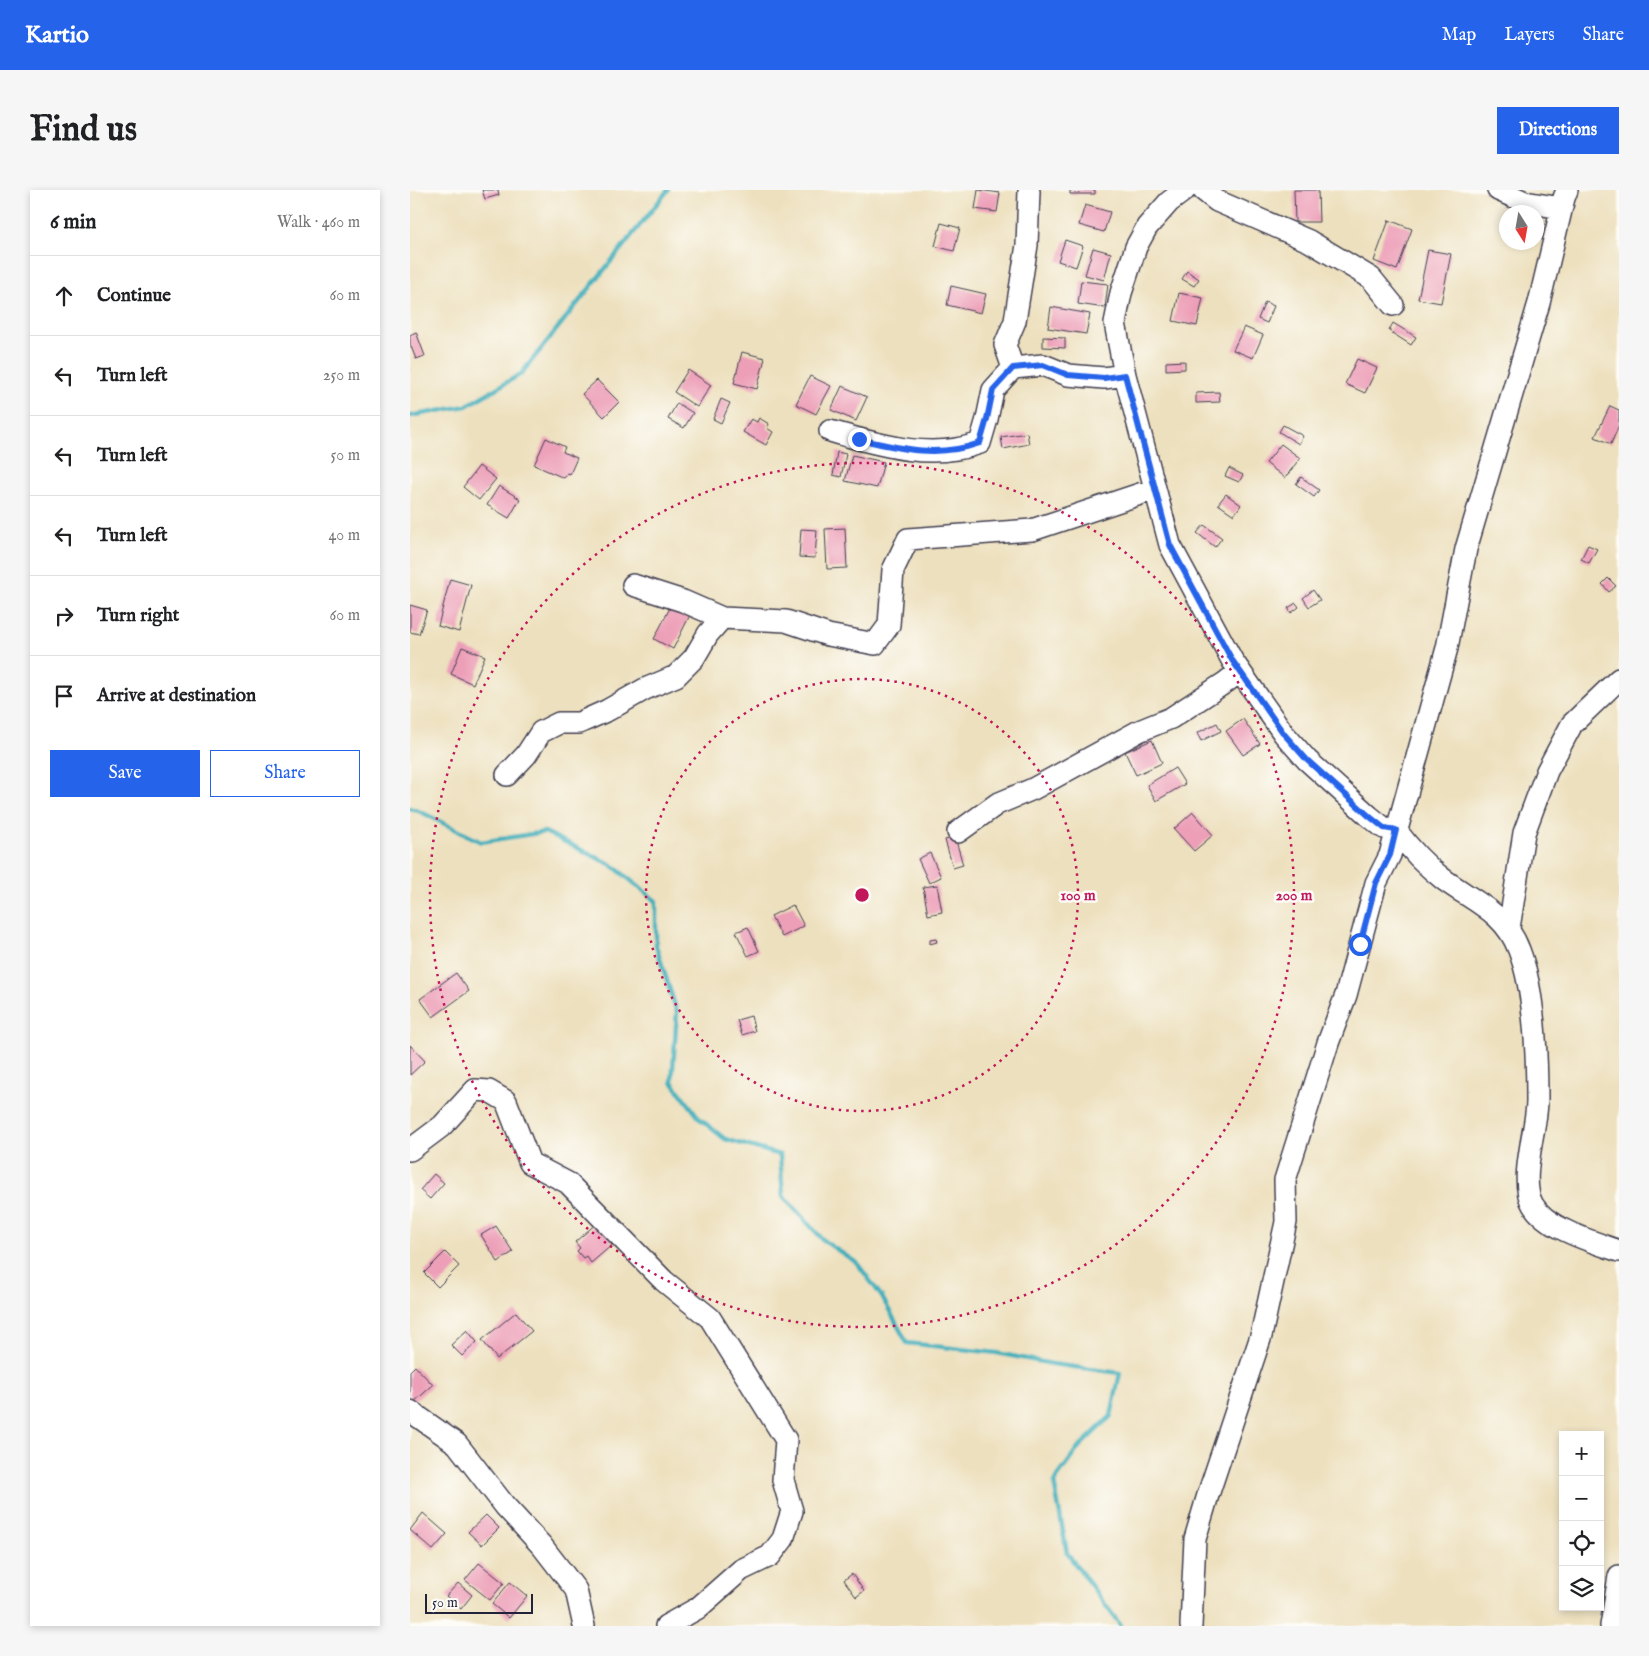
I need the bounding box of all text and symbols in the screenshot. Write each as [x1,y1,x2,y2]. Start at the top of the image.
text: Kartio [25,20,89,51]
text: Map [1442,24,1476,47]
text: Layers [1504,24,1555,47]
text: Share [1583,24,1624,47]
button: Directions [1497,107,1619,154]
text: Find us [30,108,137,153]
north arrow [1499,205,1544,250]
text: 6 min [50,209,96,236]
text: Walk · 460 m [277,213,360,233]
icon: ahead [50,282,78,310]
text: Continue [97,284,171,308]
text: 60 m [330,286,360,306]
icon: left [50,362,78,390]
text: Turn left [97,364,168,388]
text: 250 m [323,366,360,386]
route end [848,428,871,451]
icon: left [50,442,78,470]
text: Turn left [97,444,168,468]
text: 50 m [331,446,360,466]
icon: left [50,522,78,550]
text: Turn left [97,524,168,548]
text: 40 m [328,526,360,546]
icon: right [50,602,78,630]
text: Turn right [97,604,179,628]
text: 60 m [330,606,360,626]
icon: arrive [50,682,78,710]
text: Arrive at destination [97,684,256,708]
button: Save [50,750,200,797]
button: Share [210,750,360,797]
centre of rings [853,886,871,904]
text: 100 m [1060,886,1096,905]
text: 200 m [1276,886,1313,905]
route start [1349,933,1372,956]
map controls [1559,1431,1604,1611]
button: + [1559,1431,1604,1476]
button: − [1559,1476,1604,1521]
button: locate [1559,1521,1604,1566]
button: layers [1559,1566,1604,1611]
scale bar [425,1591,532,1614]
text: 50 m [432,1594,458,1612]

